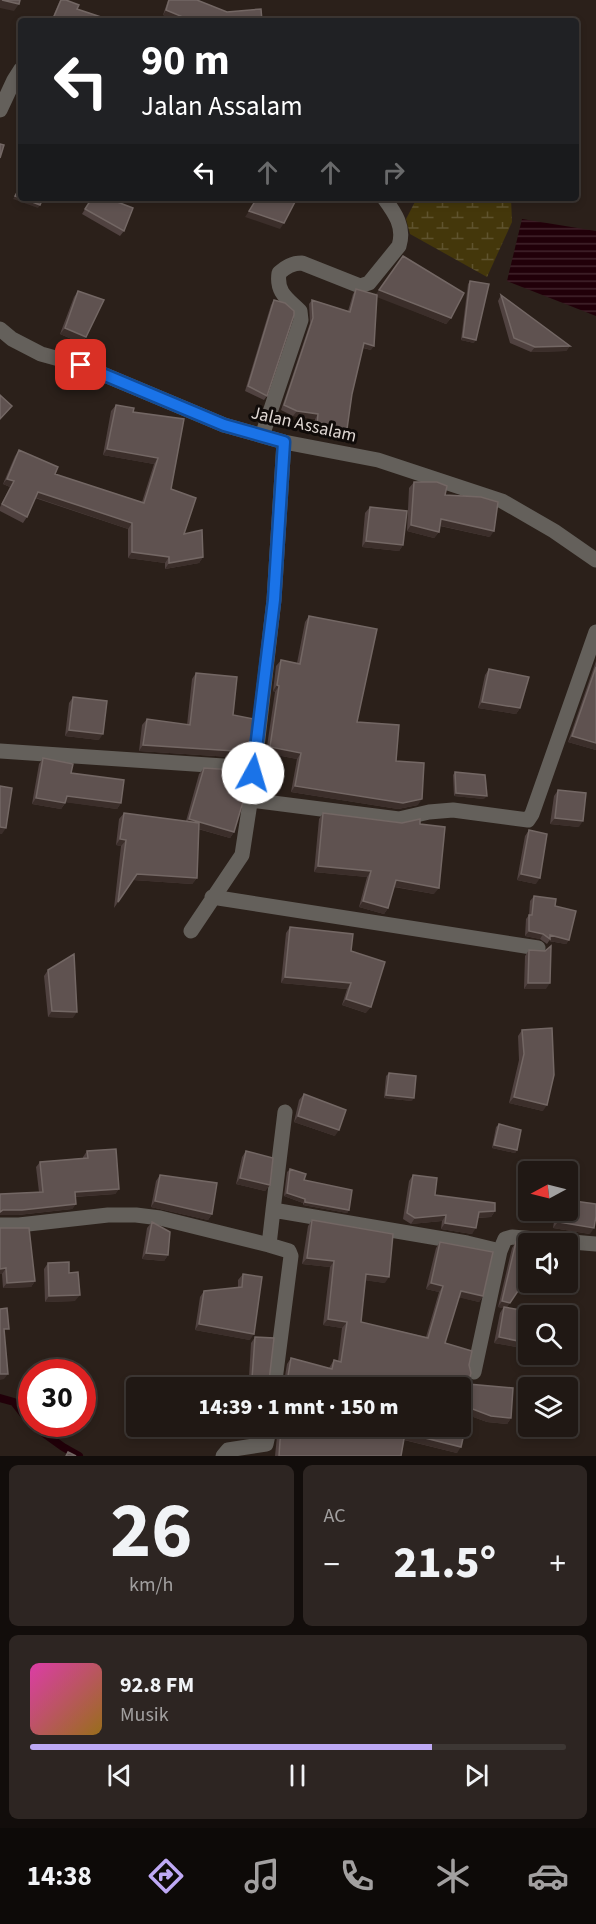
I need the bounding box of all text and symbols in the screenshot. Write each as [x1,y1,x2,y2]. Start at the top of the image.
text: 90 m [141,31,230,91]
icon: left [42,42,120,120]
text: Jalan Assalam [141,87,303,126]
icon: left [188,156,221,189]
icon: ahead [251,156,284,189]
icon: ahead [314,156,347,189]
icon: right [377,156,410,189]
pin [55,339,106,390]
icon: arrive [64,348,97,381]
street label: Jalan Assalam [249,400,359,449]
position arrow [221,741,285,805]
north arrow [518,1161,578,1221]
map controls [518,1161,578,1437]
button: sound [518,1233,578,1293]
button: search [518,1305,578,1365]
speed limit sign: 30 [18,1359,96,1437]
button: layers [518,1377,578,1437]
text: 14:39 · 1 mnt · 150 m [198,1391,399,1423]
text: 26 [110,1476,192,1587]
text: AC [324,1502,346,1530]
text: 21.5° [393,1531,496,1595]
text: − [324,1541,340,1588]
text: + [550,1541,566,1588]
text: km/h [129,1571,173,1599]
text: 92.8 FM [120,1669,194,1701]
text: Musik [120,1701,169,1729]
icon: previous [103,1759,136,1792]
icon: pause [281,1759,314,1792]
icon: next [460,1759,493,1792]
icon: directions [145,1855,187,1897]
icon: music [241,1855,283,1897]
icon: phone [336,1855,378,1897]
icon: climate [432,1855,474,1897]
icon: car [527,1855,569,1897]
text: 14:38 [27,1857,92,1896]

